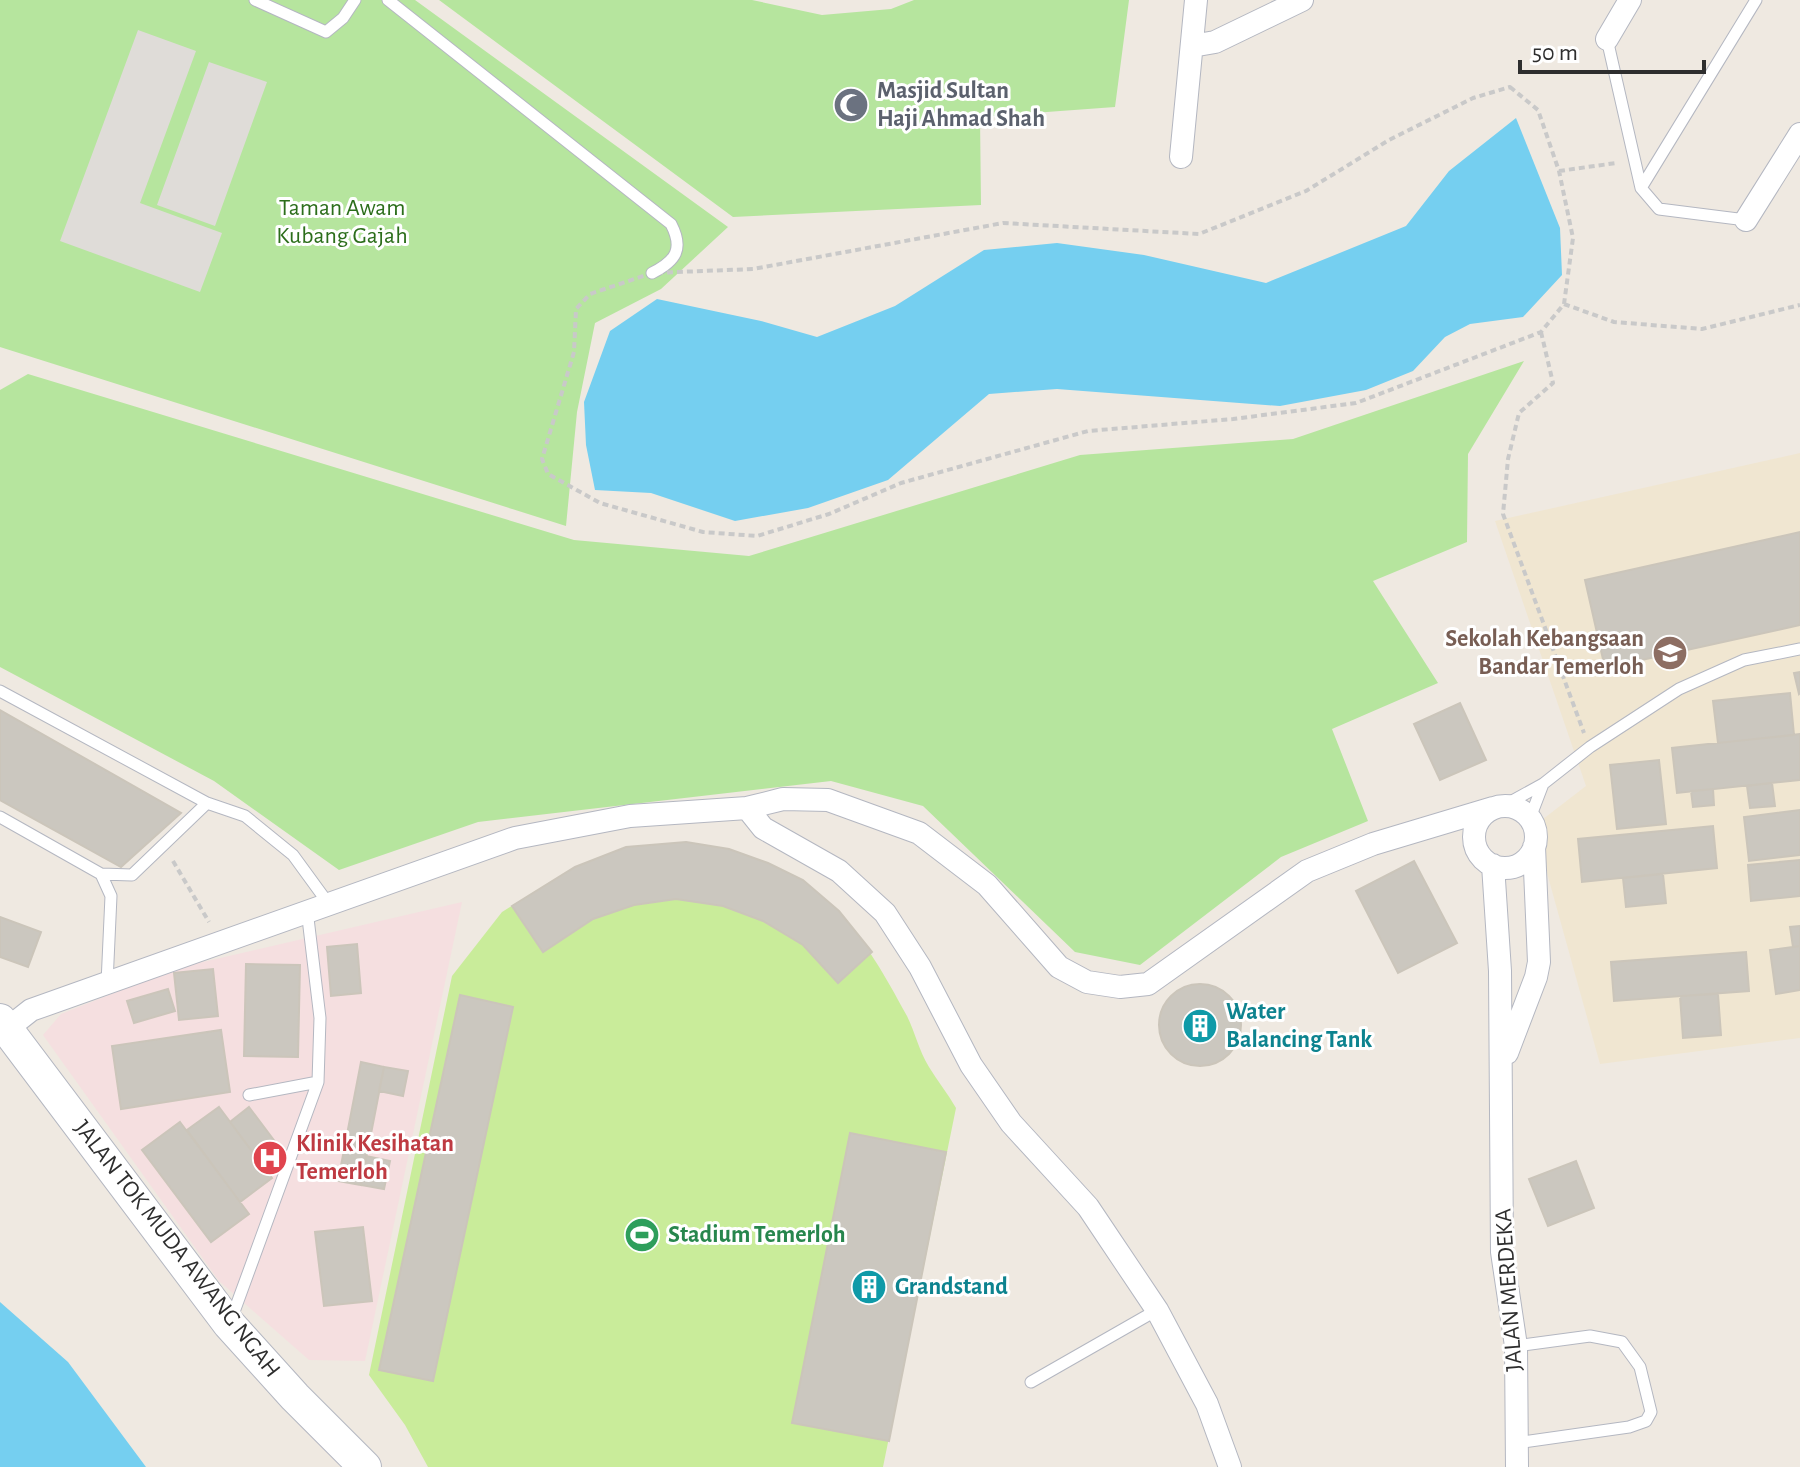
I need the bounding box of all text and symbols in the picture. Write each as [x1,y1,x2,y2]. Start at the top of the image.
scale bar [1520,24,1704,74]
text: 50 m [1532,41,1578,65]
place label: Masjid Sultan Haji Ahmad Shah [877,79,1045,131]
mosque icon: Masjid Sultan Haji Ahmad Shah [832,86,870,124]
park label: Taman Awam Kubang Gajah [276,196,408,248]
place label: Sekolah Kebangsaan Bandar Temerloh [1445,627,1644,679]
school or university icon: Sekolah Kebangsaan Bandar Temerloh [1651,634,1689,672]
place label: Water Balancing Tank [1226,1000,1372,1052]
building icon: Water Balancing Tank [1181,1007,1219,1045]
street label: JALAN TOK MUDA AWANG NGAH [69,1116,285,1382]
place label: Klinik Kesihatan Temerloh [296,1132,454,1184]
hospital icon: Klinik Kesihatan Temerloh [251,1139,289,1177]
street label: JALAN MERDEKA [1491,1208,1527,1372]
sports icon: Stadium Temerloh [623,1216,661,1254]
place label: Stadium Temerloh [668,1223,846,1247]
building icon: Grandstand [850,1268,888,1306]
place label: Grandstand [895,1275,1008,1299]

